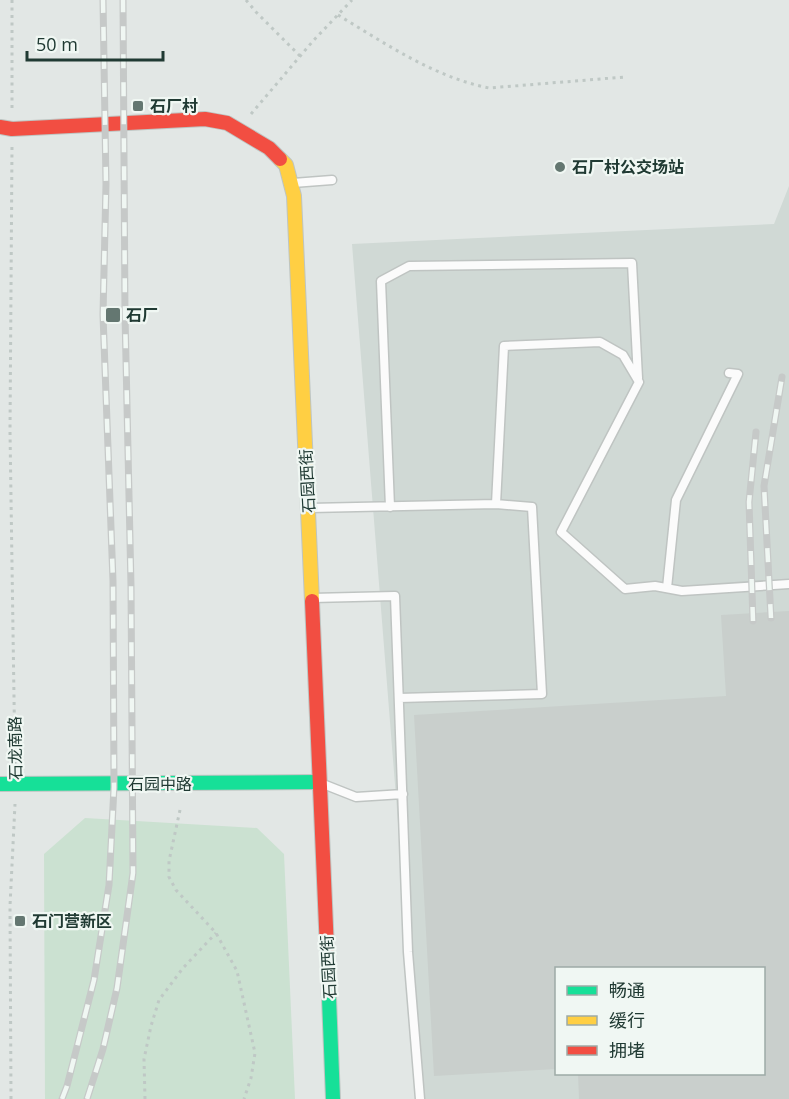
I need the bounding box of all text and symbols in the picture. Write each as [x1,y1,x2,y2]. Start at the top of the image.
scale bar [27,24,164,62]
text: 50 m [36,32,78,56]
place label: 石厂村 [150,95,198,117]
marker: 石厂村 [131,99,145,113]
place label: 石厂村公交场站 [572,156,684,178]
marker: 石厂村公交场站 [553,160,567,174]
place label: 石厂 [126,304,158,326]
marker: 石厂 [104,306,122,324]
street label: 石园西街 [294,448,320,514]
street label: 石龙南路 [3,716,27,780]
street label: 石园中路 [128,773,192,795]
place label: 石门营新区 [32,910,112,932]
marker: 石门营新区 [13,914,27,928]
street label: 石园西街 [315,934,341,1000]
legend [555,967,765,1075]
text: 畅通 [609,978,645,1002]
text: 缓行 [609,1008,645,1032]
text: 拥堵 [609,1038,645,1062]

